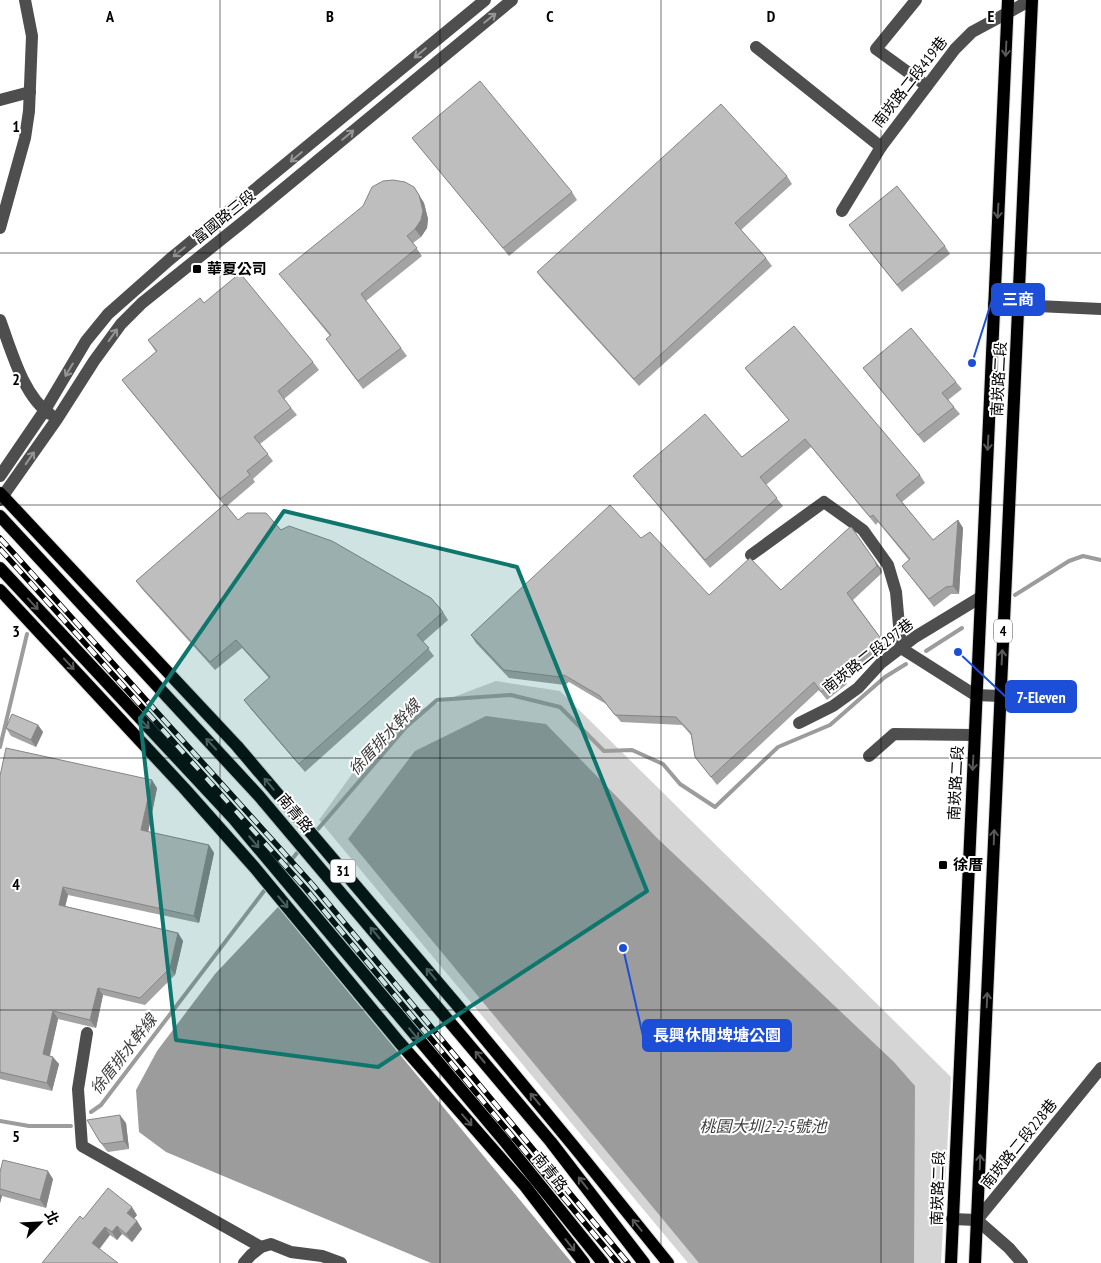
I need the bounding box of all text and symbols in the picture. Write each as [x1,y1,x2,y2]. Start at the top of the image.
text: A [105,6,115,26]
text: B [326,6,334,26]
text: C [546,6,554,26]
text: D [767,6,776,26]
text: E [988,6,995,26]
one-way arrow [484,12,497,23]
street label: 南崁路二段419巷 [868,32,951,131]
one-way arrow [1001,40,1010,56]
one-way arrow [414,47,427,58]
text: 1 [12,116,20,136]
one-way arrow [342,130,355,141]
one-way arrow [289,151,302,163]
street label: 富國路三段 [189,186,259,248]
one-way arrow [994,203,1003,219]
one-way arrow [173,247,186,258]
place label: 華夏公司 [207,259,267,278]
marker: 華夏公司 [191,263,203,275]
callout: 三商 [992,284,1044,315]
text: 三商 [1002,289,1034,309]
one-way arrow [108,328,118,342]
street label: 南崁路二段 [987,341,1010,417]
one-way arrow [64,362,74,376]
text: 2 [12,369,20,389]
one-way arrow [983,435,992,451]
one-way arrow [25,451,35,465]
one-way arrow [27,597,39,610]
street label: 南崁路二段297巷 [818,614,917,697]
road number: 4 [994,620,1012,642]
text: 3 [12,621,20,641]
one-way arrow [997,650,1007,666]
one-way arrow [63,658,75,671]
callout: 7-Eleven [1006,681,1076,712]
text: 7-Eleven [1016,687,1066,707]
water label: 徐厝排水幹線 [344,694,425,779]
one-way arrow [138,716,150,729]
one-way arrow [205,738,217,750]
street label: 南崁路二段 [944,745,967,821]
one-way arrow [968,754,978,771]
one-way arrow [263,777,275,790]
street label: 南青路 [274,789,317,836]
one-way arrow [989,829,999,846]
one-way arrow [248,836,259,849]
place label: 徐厝 [953,855,983,874]
road number: 31 [330,859,356,882]
marker: 徐厝 [937,859,949,871]
text: 4 [12,874,20,894]
one-way arrow [278,895,289,908]
one-way arrow [369,927,380,940]
one-way arrow [425,968,436,981]
one-way arrow [982,992,991,1008]
water label: 徐厝排水幹線 [86,1008,162,1098]
callout: 長興休閒埤塘公園 [643,1020,791,1051]
text: 長興休閒埤塘公園 [653,1025,781,1045]
one-way arrow [409,1027,420,1040]
one-way arrow [474,1051,485,1064]
one-way arrow [530,1093,541,1106]
street label: 南崁路二段228巷 [977,1095,1061,1193]
one-way arrow [461,1113,473,1126]
water label: 桃園大圳2-2-5號池 [700,1116,828,1136]
text: 5 [12,1126,20,1146]
street label: 南青路 [529,1148,572,1195]
street label: 南崁路二段 [927,1150,948,1226]
one-way arrow [975,1154,984,1170]
one-way arrow [577,1177,588,1190]
north arrow [15,1198,65,1248]
text: 北 [41,1208,63,1228]
one-way arrow [632,1219,643,1232]
one-way arrow [565,1238,576,1251]

